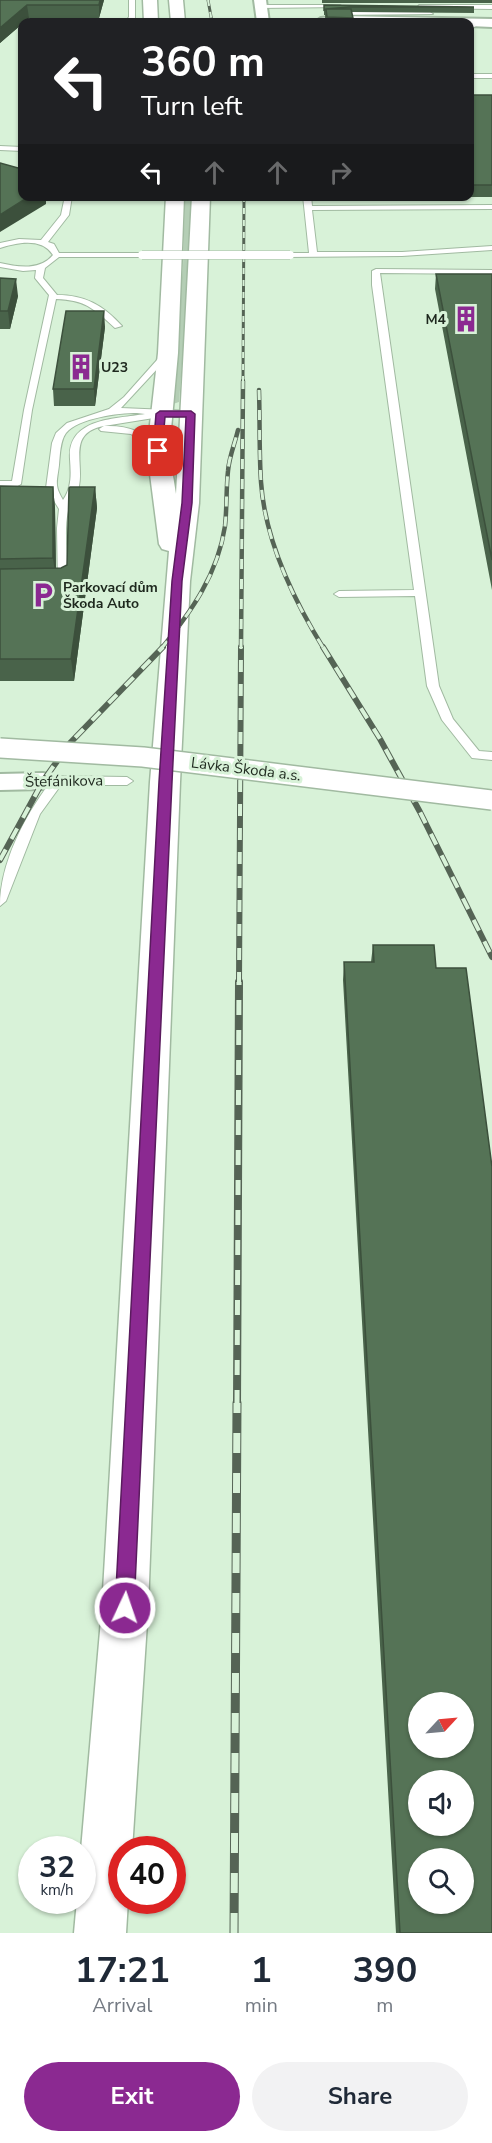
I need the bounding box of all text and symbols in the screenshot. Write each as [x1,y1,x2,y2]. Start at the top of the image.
text: 360 m [141,34,265,91]
icon: left [42,42,120,120]
text: Turn left [141,88,242,125]
icon: left [135,156,168,189]
icon: ahead [198,156,231,189]
icon: ahead [261,156,294,189]
icon: right [324,156,357,189]
building icon: M4 [451,304,481,334]
place label: M4 [425,310,447,329]
building icon: U23 [66,352,96,382]
place label: U23 [101,358,128,377]
pin [132,425,183,476]
icon: arrive [141,434,174,467]
place label: Parkovací dům Škoda Auto [63,578,158,613]
parking icon: Parkovací dům Škoda Auto [28,580,58,610]
street label: Lávka Škoda a.s. [190,751,302,786]
street label: Štefánikova [25,769,103,792]
position arrow [93,1576,157,1640]
north arrow [408,1692,474,1758]
map controls [408,1692,474,1914]
button: sound [408,1770,474,1836]
speed limit sign: 40 [108,1836,186,1914]
text: 32 [39,1847,75,1888]
button: search [408,1848,474,1914]
text: km/h [40,1880,74,1900]
text: 17:21 [75,1946,170,1995]
text: 1 [250,1946,272,1995]
text: 390 [352,1946,417,1995]
text: Arrival [92,1992,152,2019]
text: min [245,1992,278,2019]
text: m [376,1992,393,2019]
button: Exit [24,2062,240,2131]
button: Share [252,2062,468,2131]

